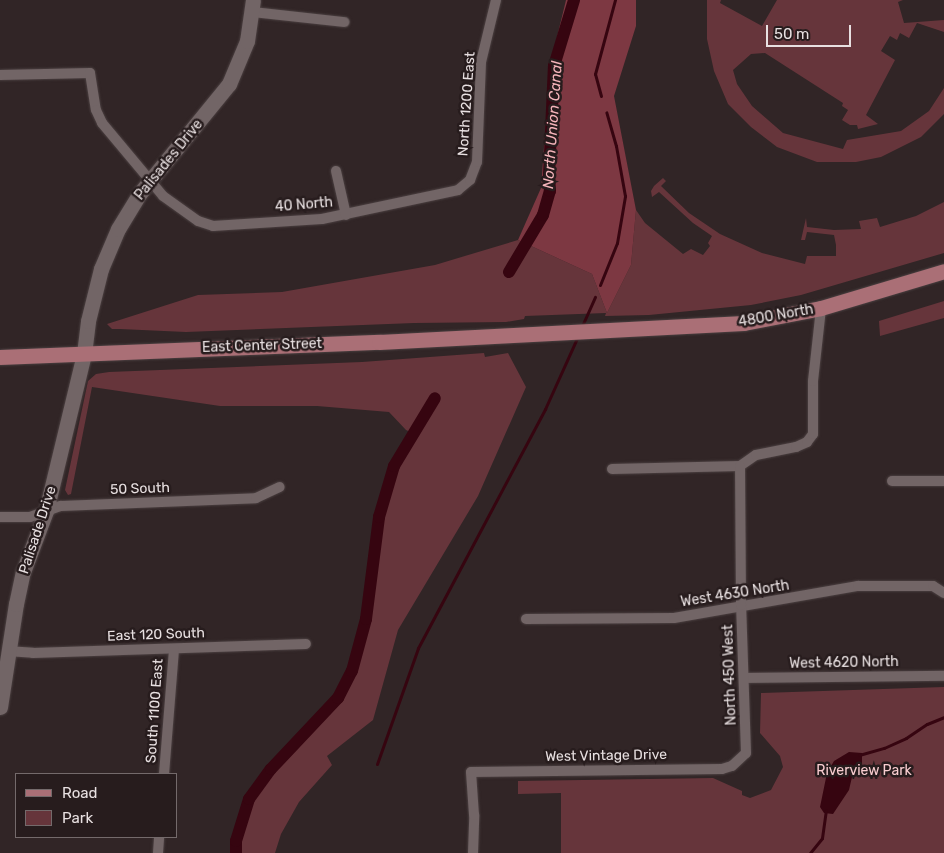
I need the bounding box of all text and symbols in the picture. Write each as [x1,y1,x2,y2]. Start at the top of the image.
scale bar [769,15,854,47]
text: 50 m [774,25,809,43]
street label: North 1200 East [455,51,479,157]
water label: North Union Canal [540,60,566,190]
street label: Palisades Drive [131,116,207,204]
street label: 40 North [274,194,334,216]
street label: 4800 North [737,301,815,331]
street label: East Center Street [202,336,322,356]
street label: 50 South [110,480,170,498]
street label: Palisade Drive [16,484,60,576]
street label: West 4630 North [679,577,791,611]
street label: North 450 West [720,624,740,726]
street label: East 120 South [107,625,205,645]
street label: West 4620 North [789,654,899,672]
street label: South 1100 East [143,658,167,764]
street label: West Vintage Drive [545,747,667,765]
park label: Riverview Park [816,763,912,779]
legend [15,773,178,838]
text: Road [62,784,98,802]
text: Park [62,809,93,827]

